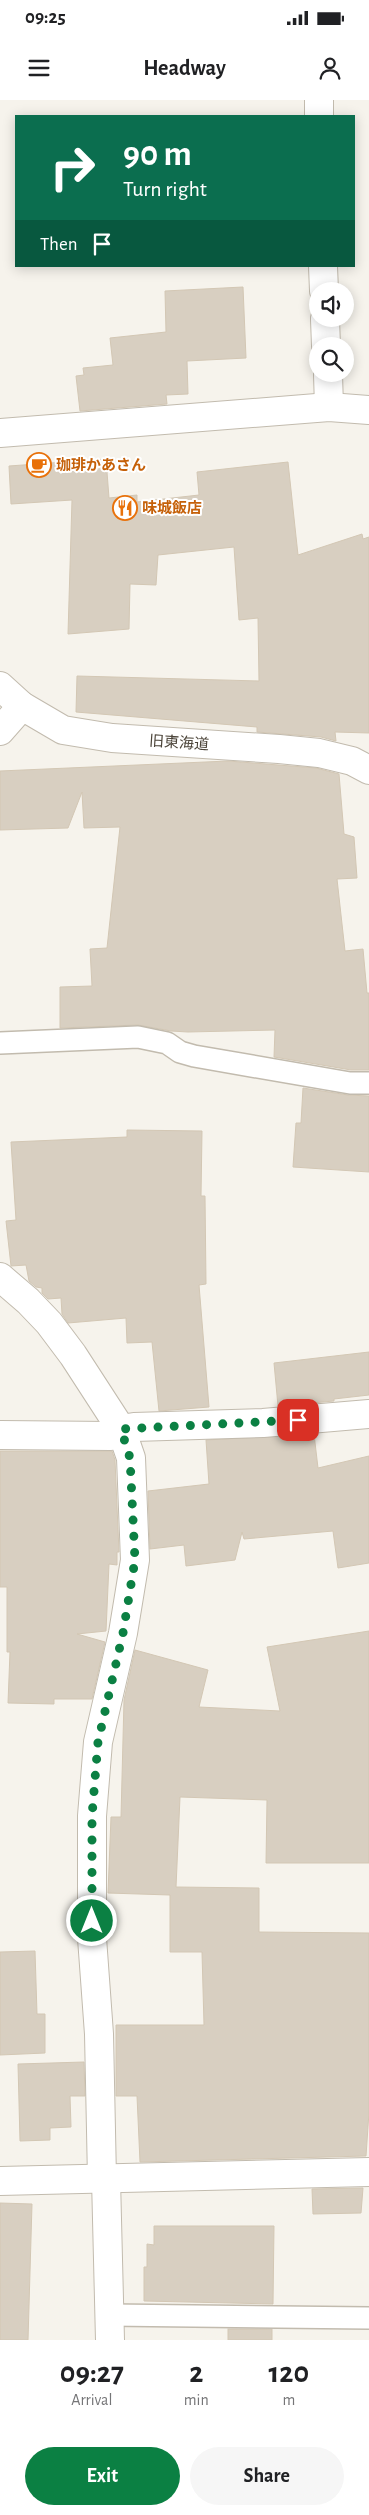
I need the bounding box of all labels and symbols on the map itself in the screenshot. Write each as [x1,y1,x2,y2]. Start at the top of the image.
cafe icon: 珈琲かあさん [26,452,52,478]
place label: 珈琲かあさん [56,457,146,473]
restaurant icon: 味城飯店 [112,495,138,521]
place label: 味城飯店 [142,499,202,516]
street label: 旧東海道 [149,732,210,753]
pin [277,1399,319,1441]
position arrow [65,1894,117,1946]

